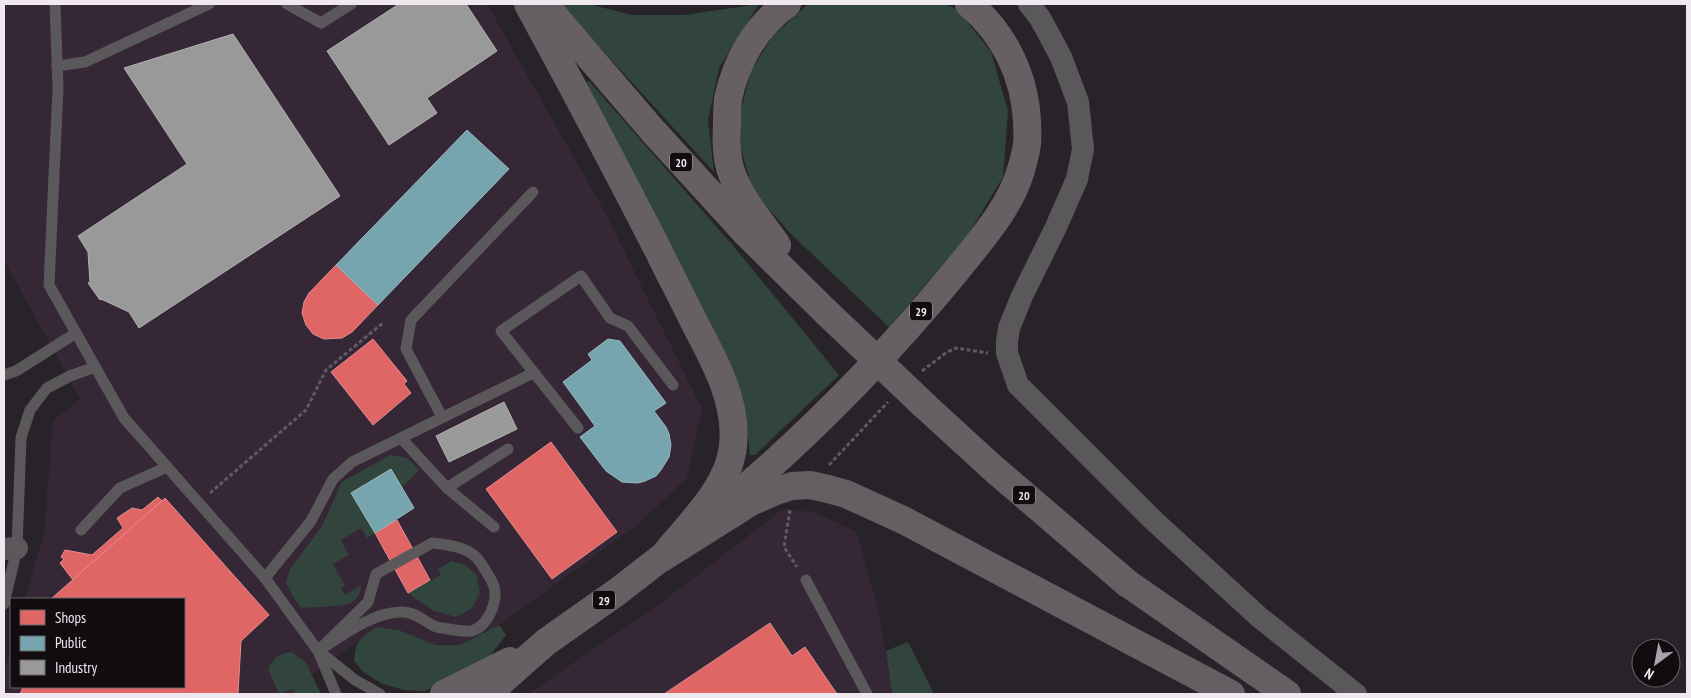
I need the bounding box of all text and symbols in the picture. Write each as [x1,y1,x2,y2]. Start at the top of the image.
road number: 20 [670,152,692,172]
road number: 29 [910,302,932,321]
road number: 20 [1013,486,1035,504]
road number: 29 [593,590,615,610]
legend [10,598,185,688]
text: Shops [55,608,86,627]
text: Public [55,633,87,652]
north arrow [1631,638,1681,688]
text: Industry [55,658,97,677]
text: N [1641,664,1657,684]

